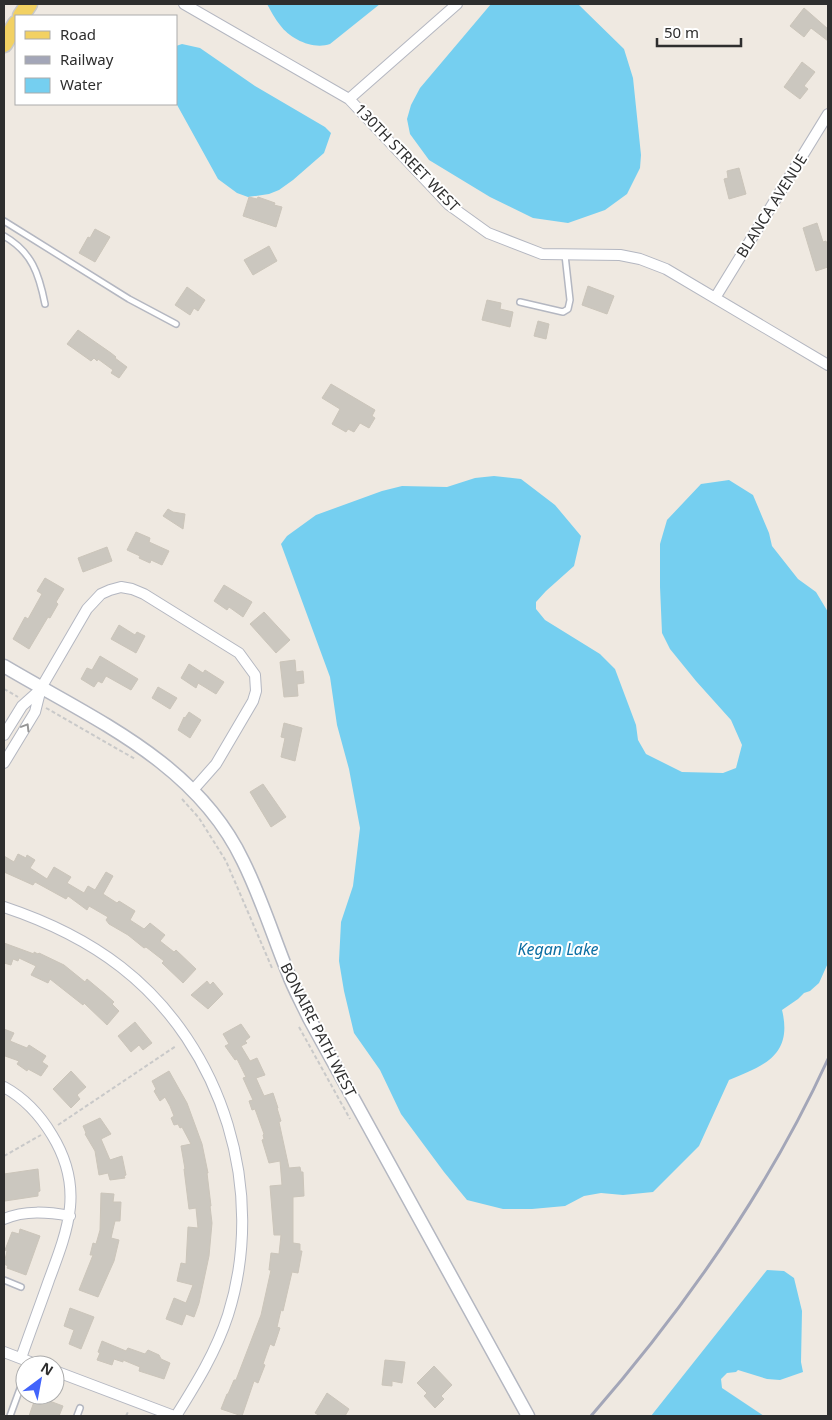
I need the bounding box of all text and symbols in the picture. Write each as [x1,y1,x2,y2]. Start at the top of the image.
legend [15,15,178,105]
scale bar [657,15,741,47]
text: 50 m [664,22,699,42]
text: Road [60,24,96,44]
text: Railway [60,49,114,69]
text: Water [60,74,102,94]
street label: 130TH STREET WEST [351,99,465,216]
street label: BLANCA AVENUE [731,150,811,261]
one-way arrow [19,723,29,732]
water label: Kegan Lake [517,938,599,960]
street label: BONAIRE PATH WEST [276,959,362,1101]
north arrow [15,1355,65,1405]
text: N [37,1357,57,1380]

